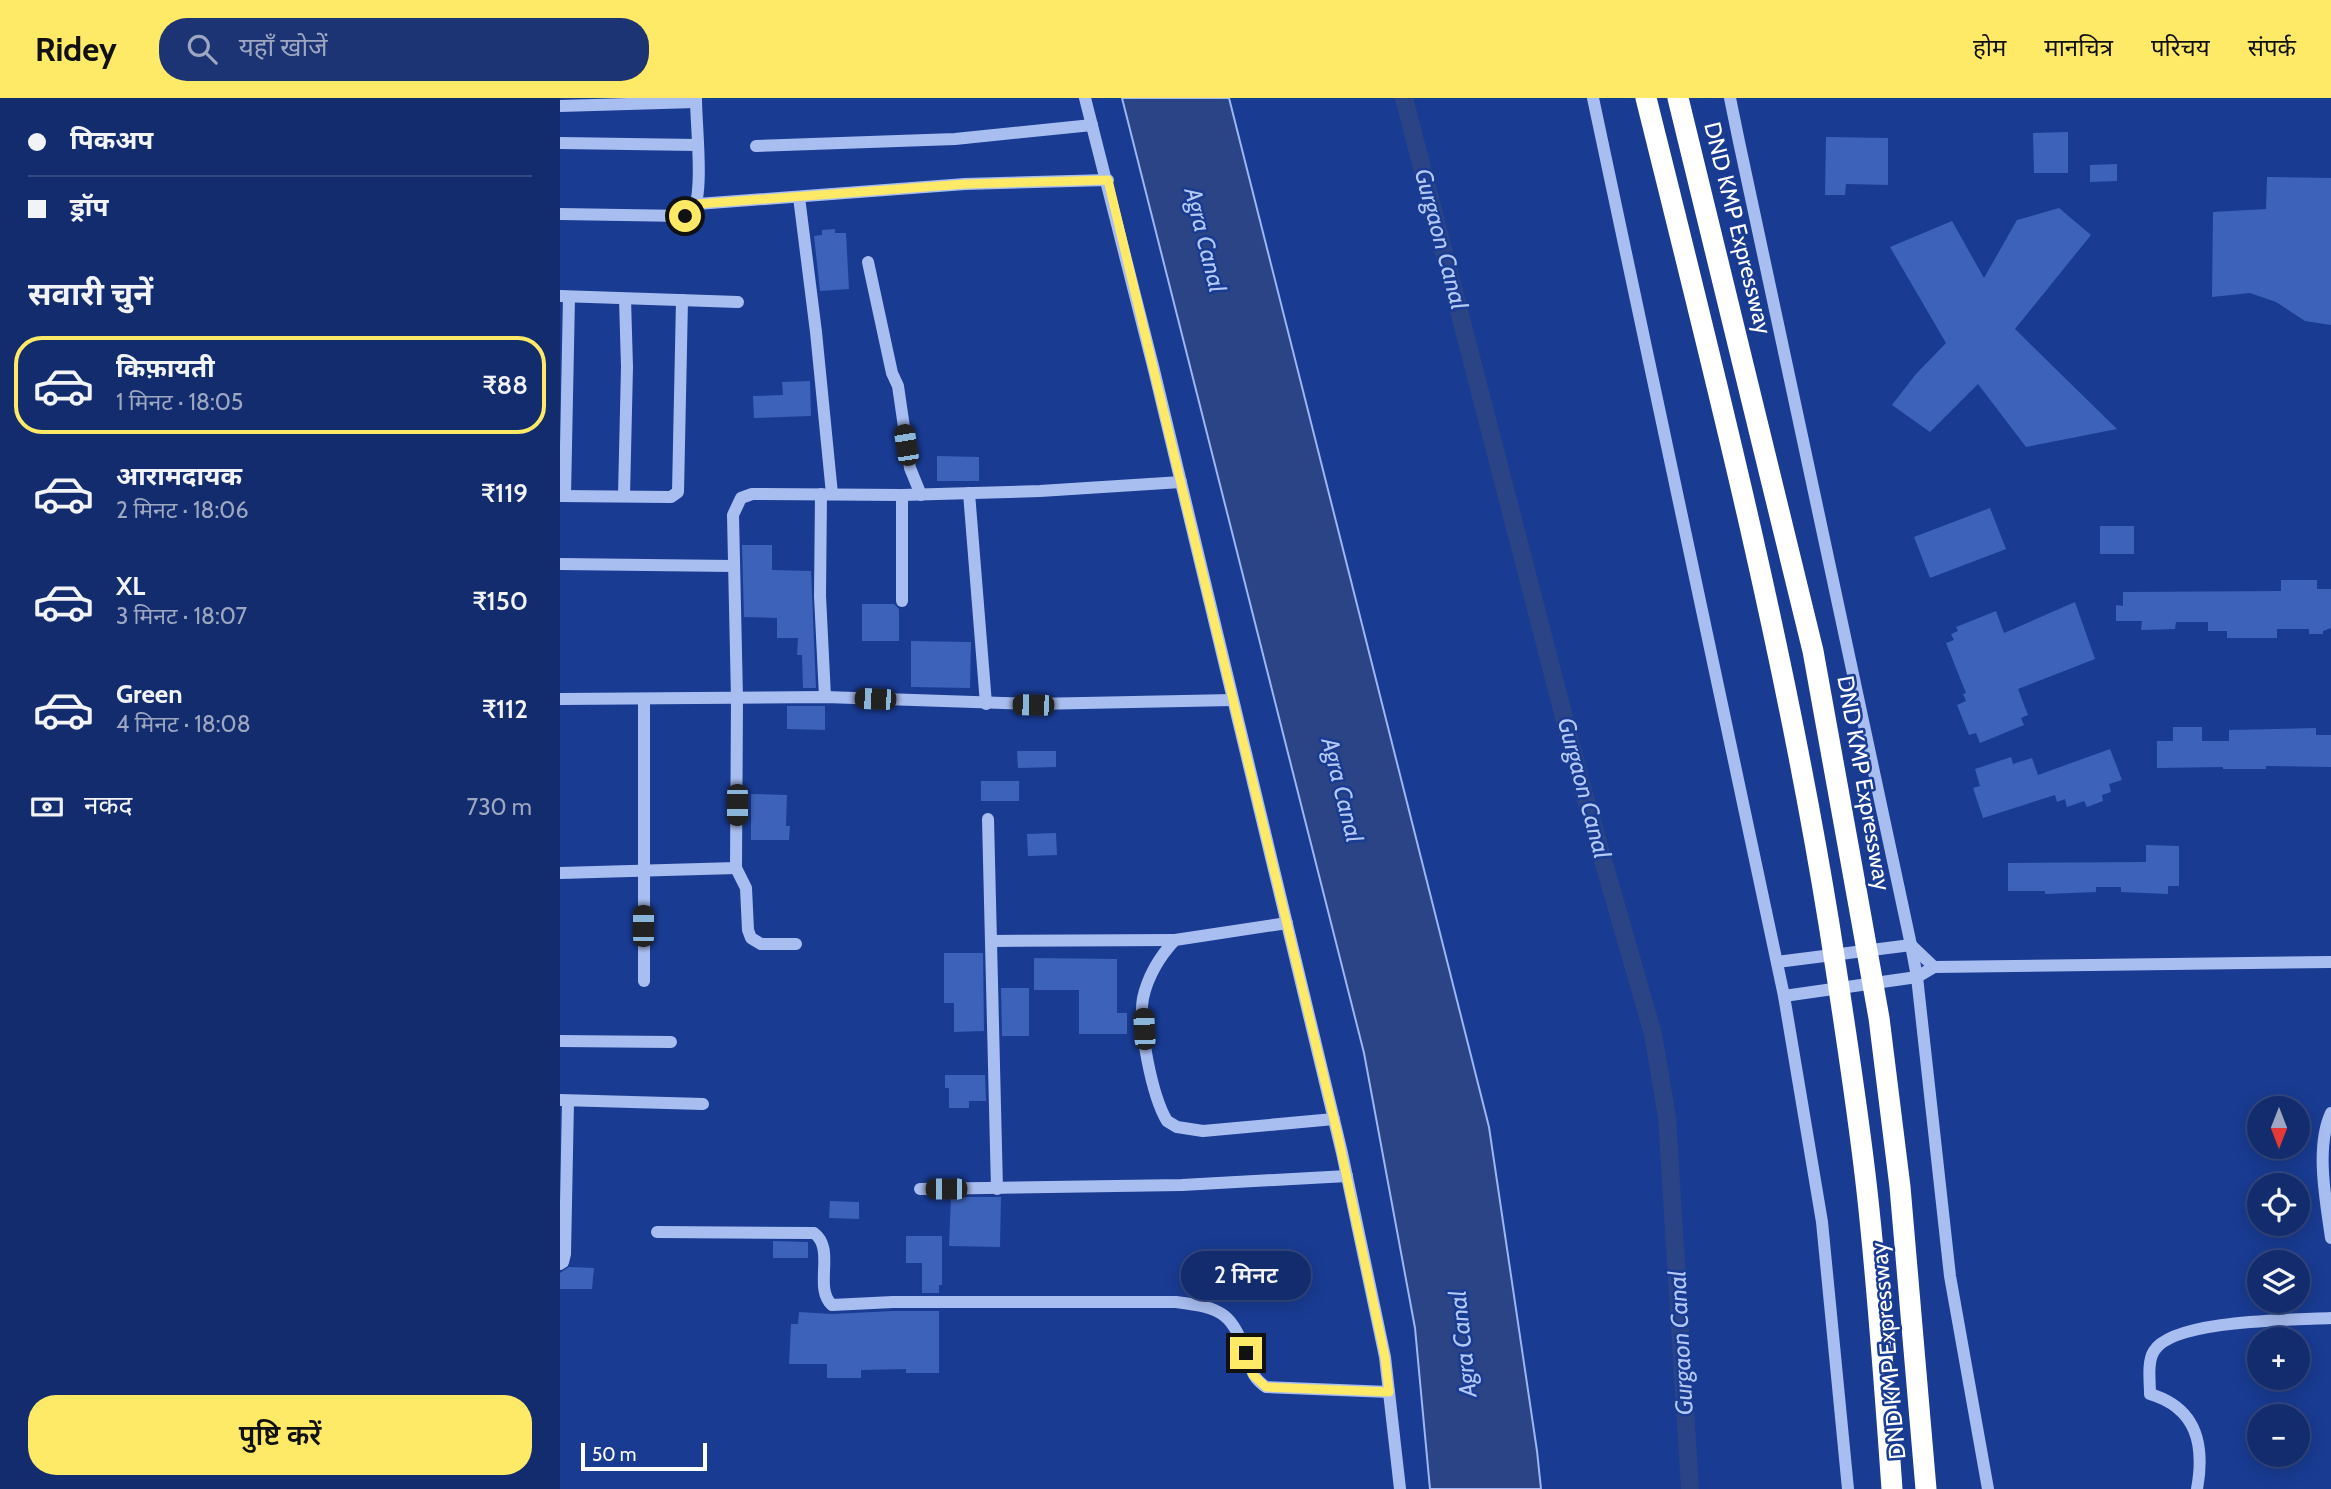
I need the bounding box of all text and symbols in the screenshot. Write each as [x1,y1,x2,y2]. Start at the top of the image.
search box [159,18,649,81]
text: Ridey [35,29,117,69]
icon: search [183,30,221,68]
text: यहाँ खोजें [239,31,327,63]
text: होम [1973,33,2006,62]
text: मानचित्र [2044,33,2113,62]
text: परिचय [2151,33,2210,62]
text: संपर्क [2248,33,2296,62]
street label: DND KMP Expressway [1698,119,1778,337]
text: पिकअप [70,124,153,156]
water label: Gurgaon Canal [1409,165,1474,313]
water label: Agra Canal [1178,184,1233,296]
text: ड्रॉप [70,191,108,223]
route start [669,200,701,232]
text: सवारी चुनें [28,274,153,313]
text: किफ़ायती [116,352,215,384]
icon: car [32,354,95,417]
text: ₹88 [483,369,528,401]
text: 1 मिनट · 18:05 [116,388,243,416]
car [893,423,920,467]
text: आरामदायक [116,460,242,492]
icon: car [32,462,95,525]
text: ₹119 [481,477,528,509]
text: 2 मिनट · 18:06 [116,496,248,524]
icon: car [32,570,95,633]
text: XL [116,570,145,602]
text: ₹150 [473,585,528,617]
text: 3 मिनट · 18:07 [116,602,247,630]
street label: DND KMP Expressway [1831,673,1897,893]
icon: car [32,678,95,741]
text: Green [116,678,183,710]
car [854,688,897,710]
text: ₹112 [482,693,528,725]
car [1012,694,1055,716]
text: 4 मिनट · 18:08 [116,710,251,738]
water label: Gurgaon Canal [1552,714,1617,862]
water label: Agra Canal [1315,734,1370,846]
car [727,784,748,826]
icon: cash [28,788,66,826]
text: नकद [84,789,132,821]
text: 730 m [467,793,532,821]
car [633,905,654,947]
car [1133,1007,1156,1051]
north arrow [2247,1096,2310,1158]
map controls [2247,1096,2310,1467]
button: locate [2247,1173,2310,1236]
car [926,1179,968,1200]
street label: DND KMP Expressway [1865,1241,1911,1461]
button: layers [2247,1250,2310,1313]
callout: 2 मिनट [1181,1252,1311,1300]
text: 2 मिनट [1214,1261,1278,1289]
water label: Gurgaon Canal [1662,1270,1699,1416]
water label: Agra Canal [1442,1289,1483,1400]
button: + [2247,1327,2310,1390]
route end [1230,1337,1262,1369]
button: पुष्टि करें [28,1395,532,1475]
button: − [2247,1404,2310,1467]
scale bar [581,1440,707,1472]
text: 50 m [592,1443,636,1466]

